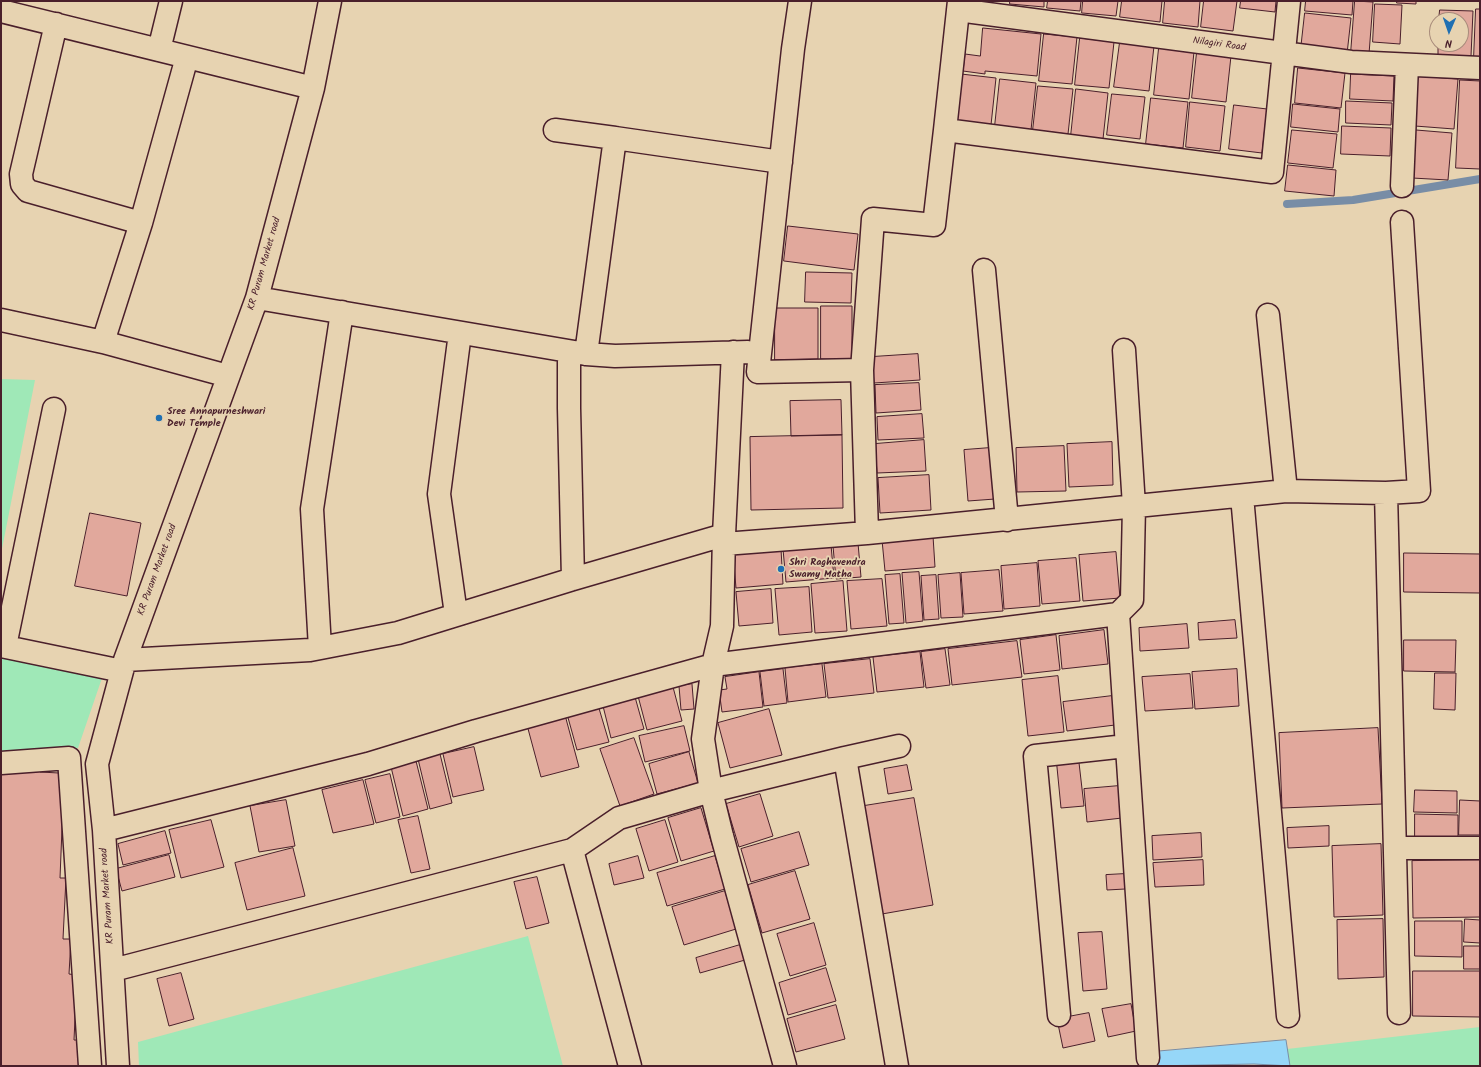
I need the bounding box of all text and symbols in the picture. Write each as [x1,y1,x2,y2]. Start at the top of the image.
north arrow [1429,12,1469,52]
text: N [1445,34,1452,52]
street label: Nilagiri Road [1192,35,1246,55]
street label: KR Puram Market road [246,216,284,312]
place label: Sree Annapurneshwari Devi Temple [167,406,265,430]
marker: Sree Annapurneshwari Devi Temple [154,413,164,423]
street label: KR Puram Market road [136,523,180,617]
place label: Shri Raghavendra Swamy Matha [789,557,866,580]
marker: Shri Raghavendra Swamy Matha [776,564,786,574]
street label: KR Puram Market road [99,847,117,945]

